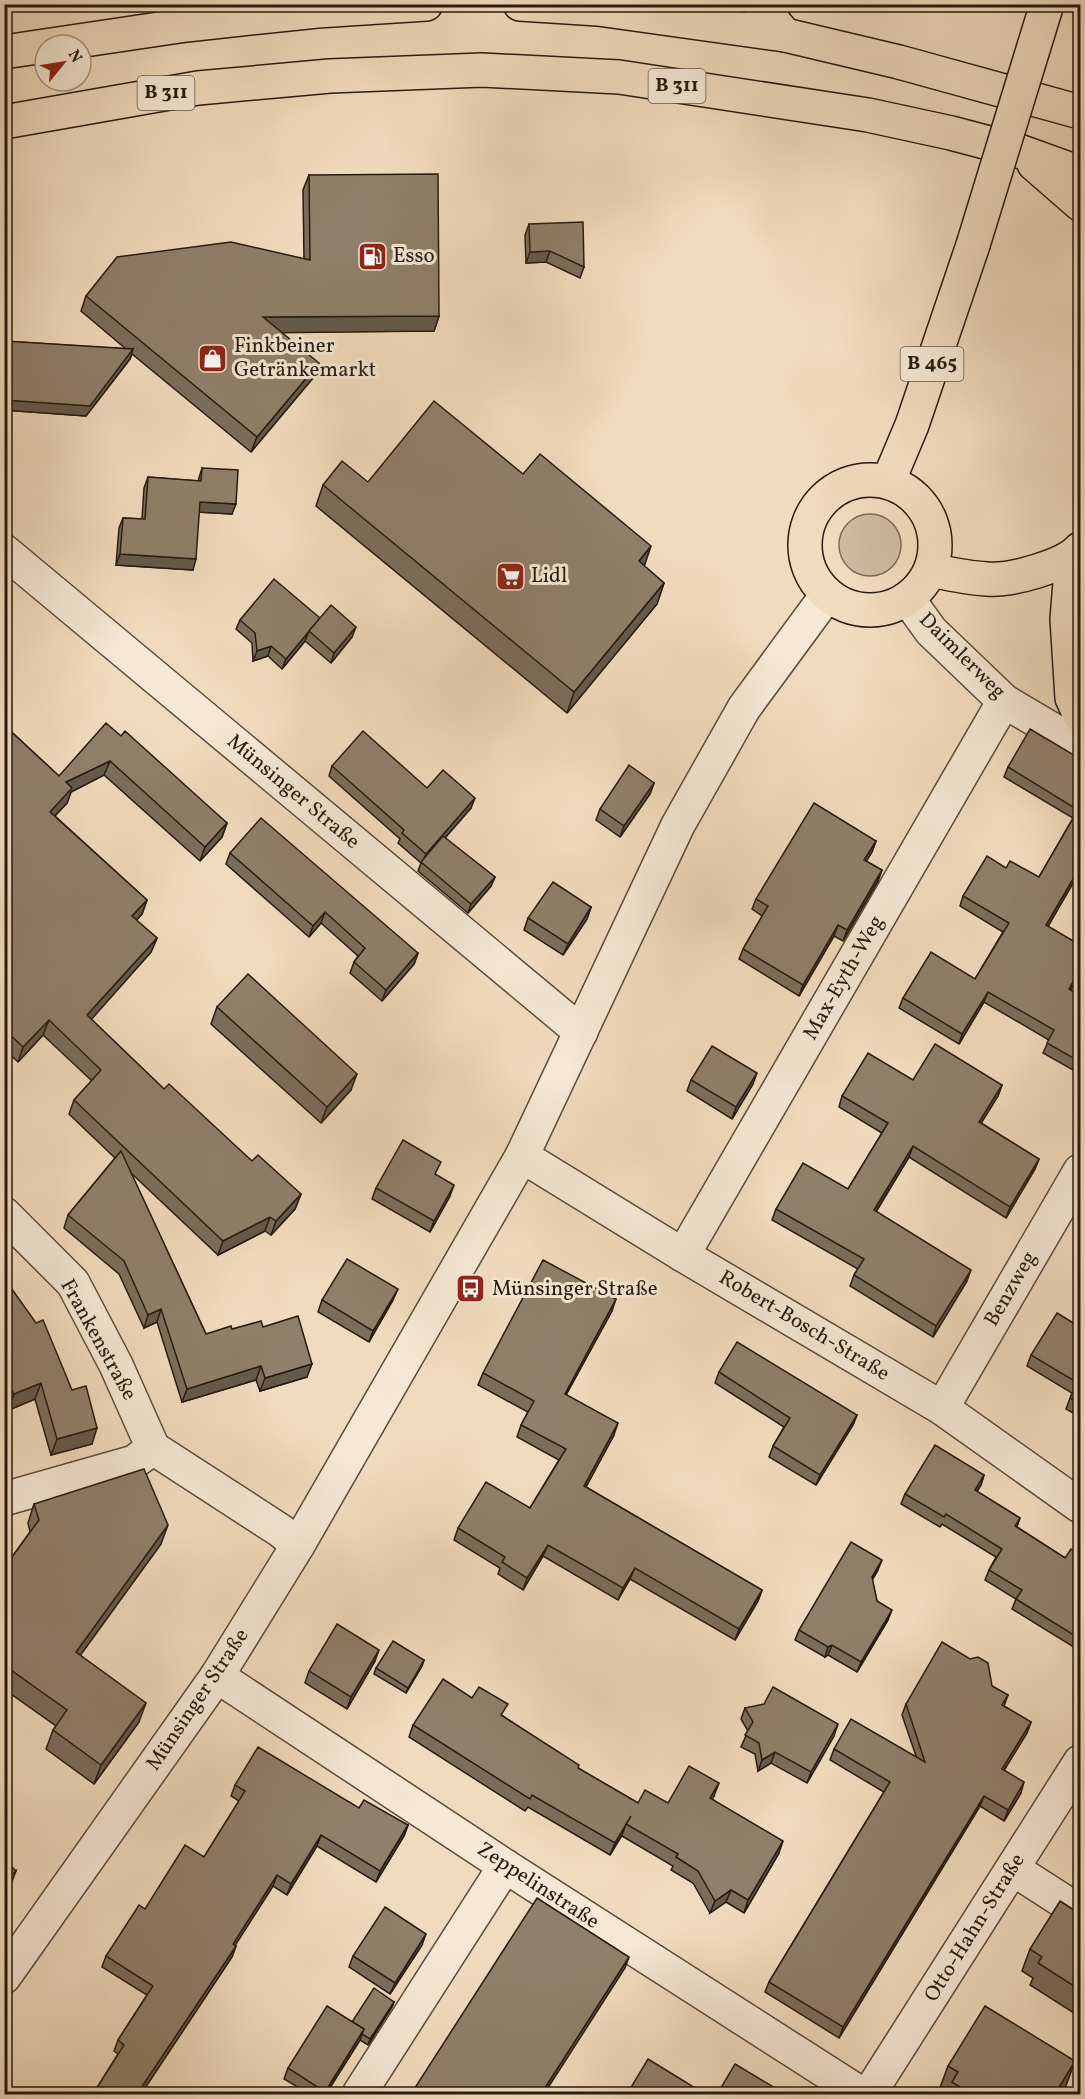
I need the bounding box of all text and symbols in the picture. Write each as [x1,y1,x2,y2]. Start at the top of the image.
north arrow [33,33,93,93]
text: N [62,46,87,67]
road number: B 311 [648,69,706,103]
road number: B 311 [138,76,195,110]
fuel station icon: Esso [356,240,388,272]
place label: Esso [393,242,435,271]
place label: Finkbeiner Getränkemarkt [234,332,376,385]
shop icon: Finkbeiner Getränkemarkt [197,342,229,374]
road number: B 465 [900,347,964,381]
supermarket icon: Lidl [494,560,526,592]
place label: Lidl [531,562,567,591]
street label: Daimlerweg [912,606,1012,706]
street label: Münsinger Straße [220,728,366,856]
street label: Max-Eyth-Weg [797,910,891,1046]
street label: Benzweg [978,1246,1044,1332]
street label: Robert-Bosch-Straße [713,1264,895,1389]
bus stop icon: Münsinger Straße [455,1273,487,1305]
street label: Frankenstraße [53,1274,143,1406]
place label: Münsinger Straße [492,1275,658,1304]
street label: Münsinger Straße [140,1623,256,1777]
street label: Zeppelinstraße [471,1836,605,1936]
street label: Otto-Hahn-Straße [918,1848,1032,2008]

